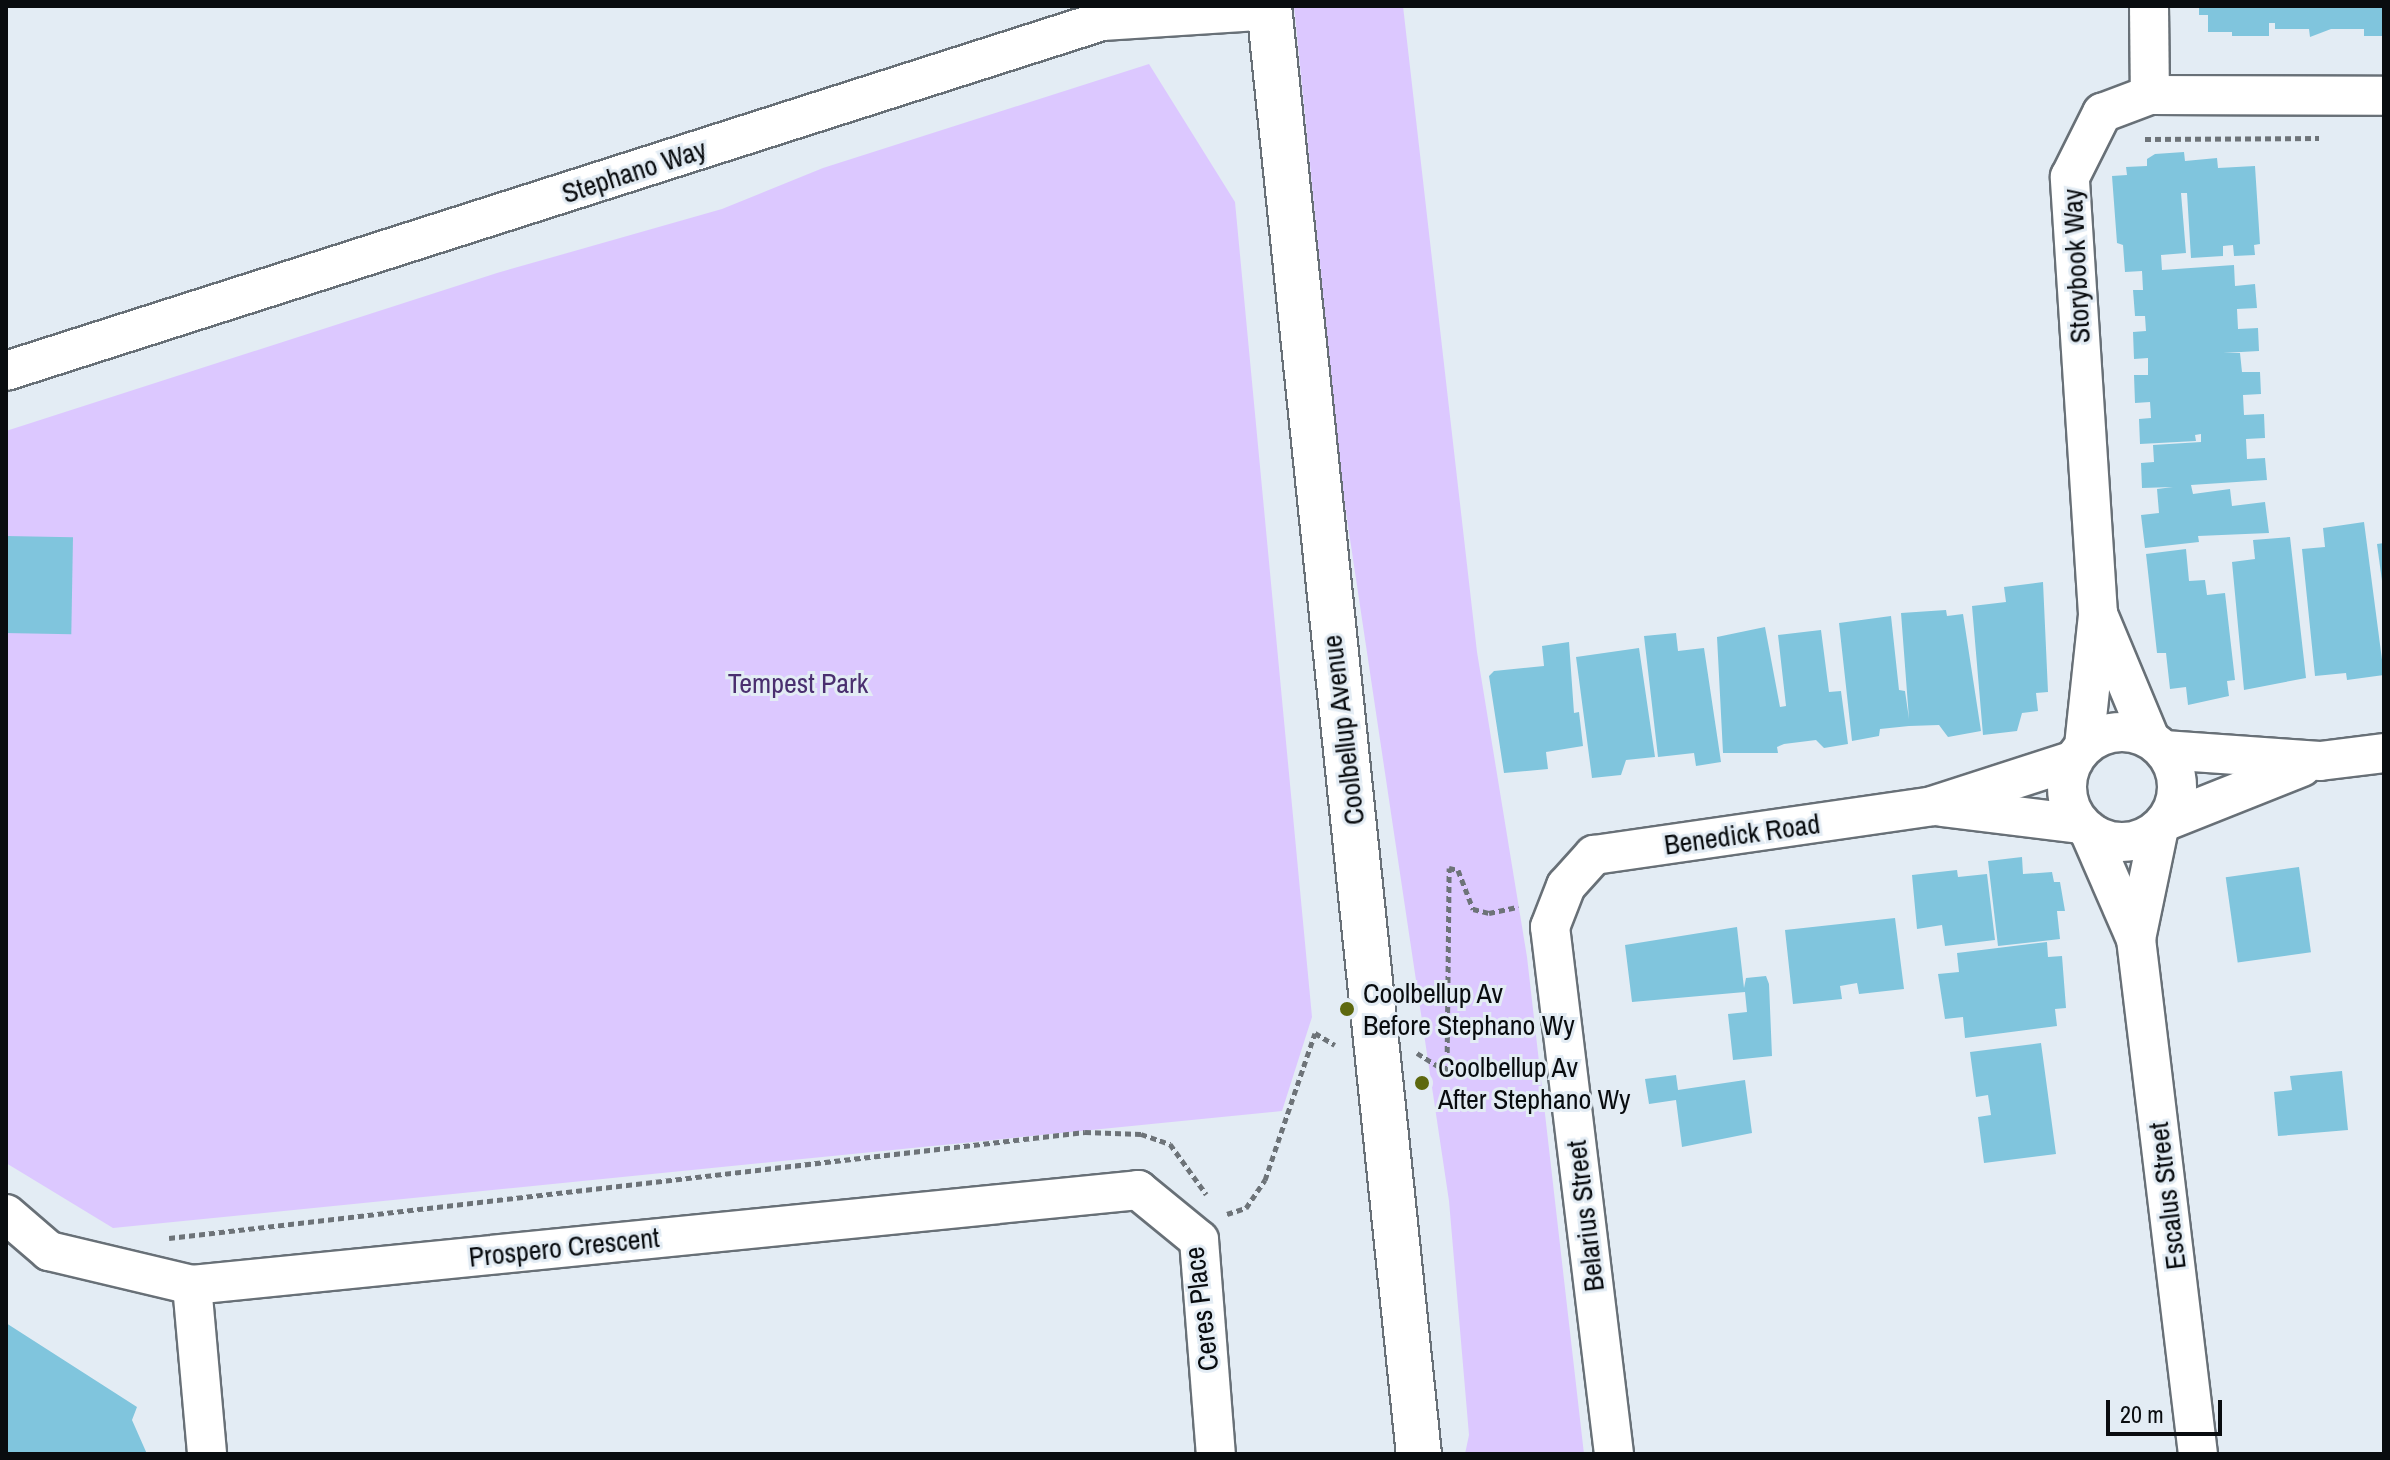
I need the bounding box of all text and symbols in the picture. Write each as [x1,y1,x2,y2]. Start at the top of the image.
street label: Stephano Way [558,132,710,210]
street label: Storybook Way [2055,188,2097,344]
street label: Coolbellup Avenue [1315,633,1371,827]
park label: Tempest Park [728,666,868,700]
street label: Benedick Road [1662,806,1822,862]
place label: Coolbellup Av Before Stephano Wy [1363,976,1575,1042]
marker: Coolbellup Av Before Stephano Wy [1338,1000,1356,1018]
place label: Coolbellup Av After Stephano Wy [1438,1050,1631,1116]
marker: Coolbellup Av After Stephano Wy [1413,1074,1431,1092]
street label: Escalus Street [2141,1120,2193,1272]
street label: Belarius Street [1559,1139,1611,1293]
street label: Prospero Crescent [467,1220,661,1274]
street label: Ceres Place [1177,1245,1225,1373]
scale bar [2110,1384,2226,1434]
text: 20 m [2120,1398,2164,1430]

